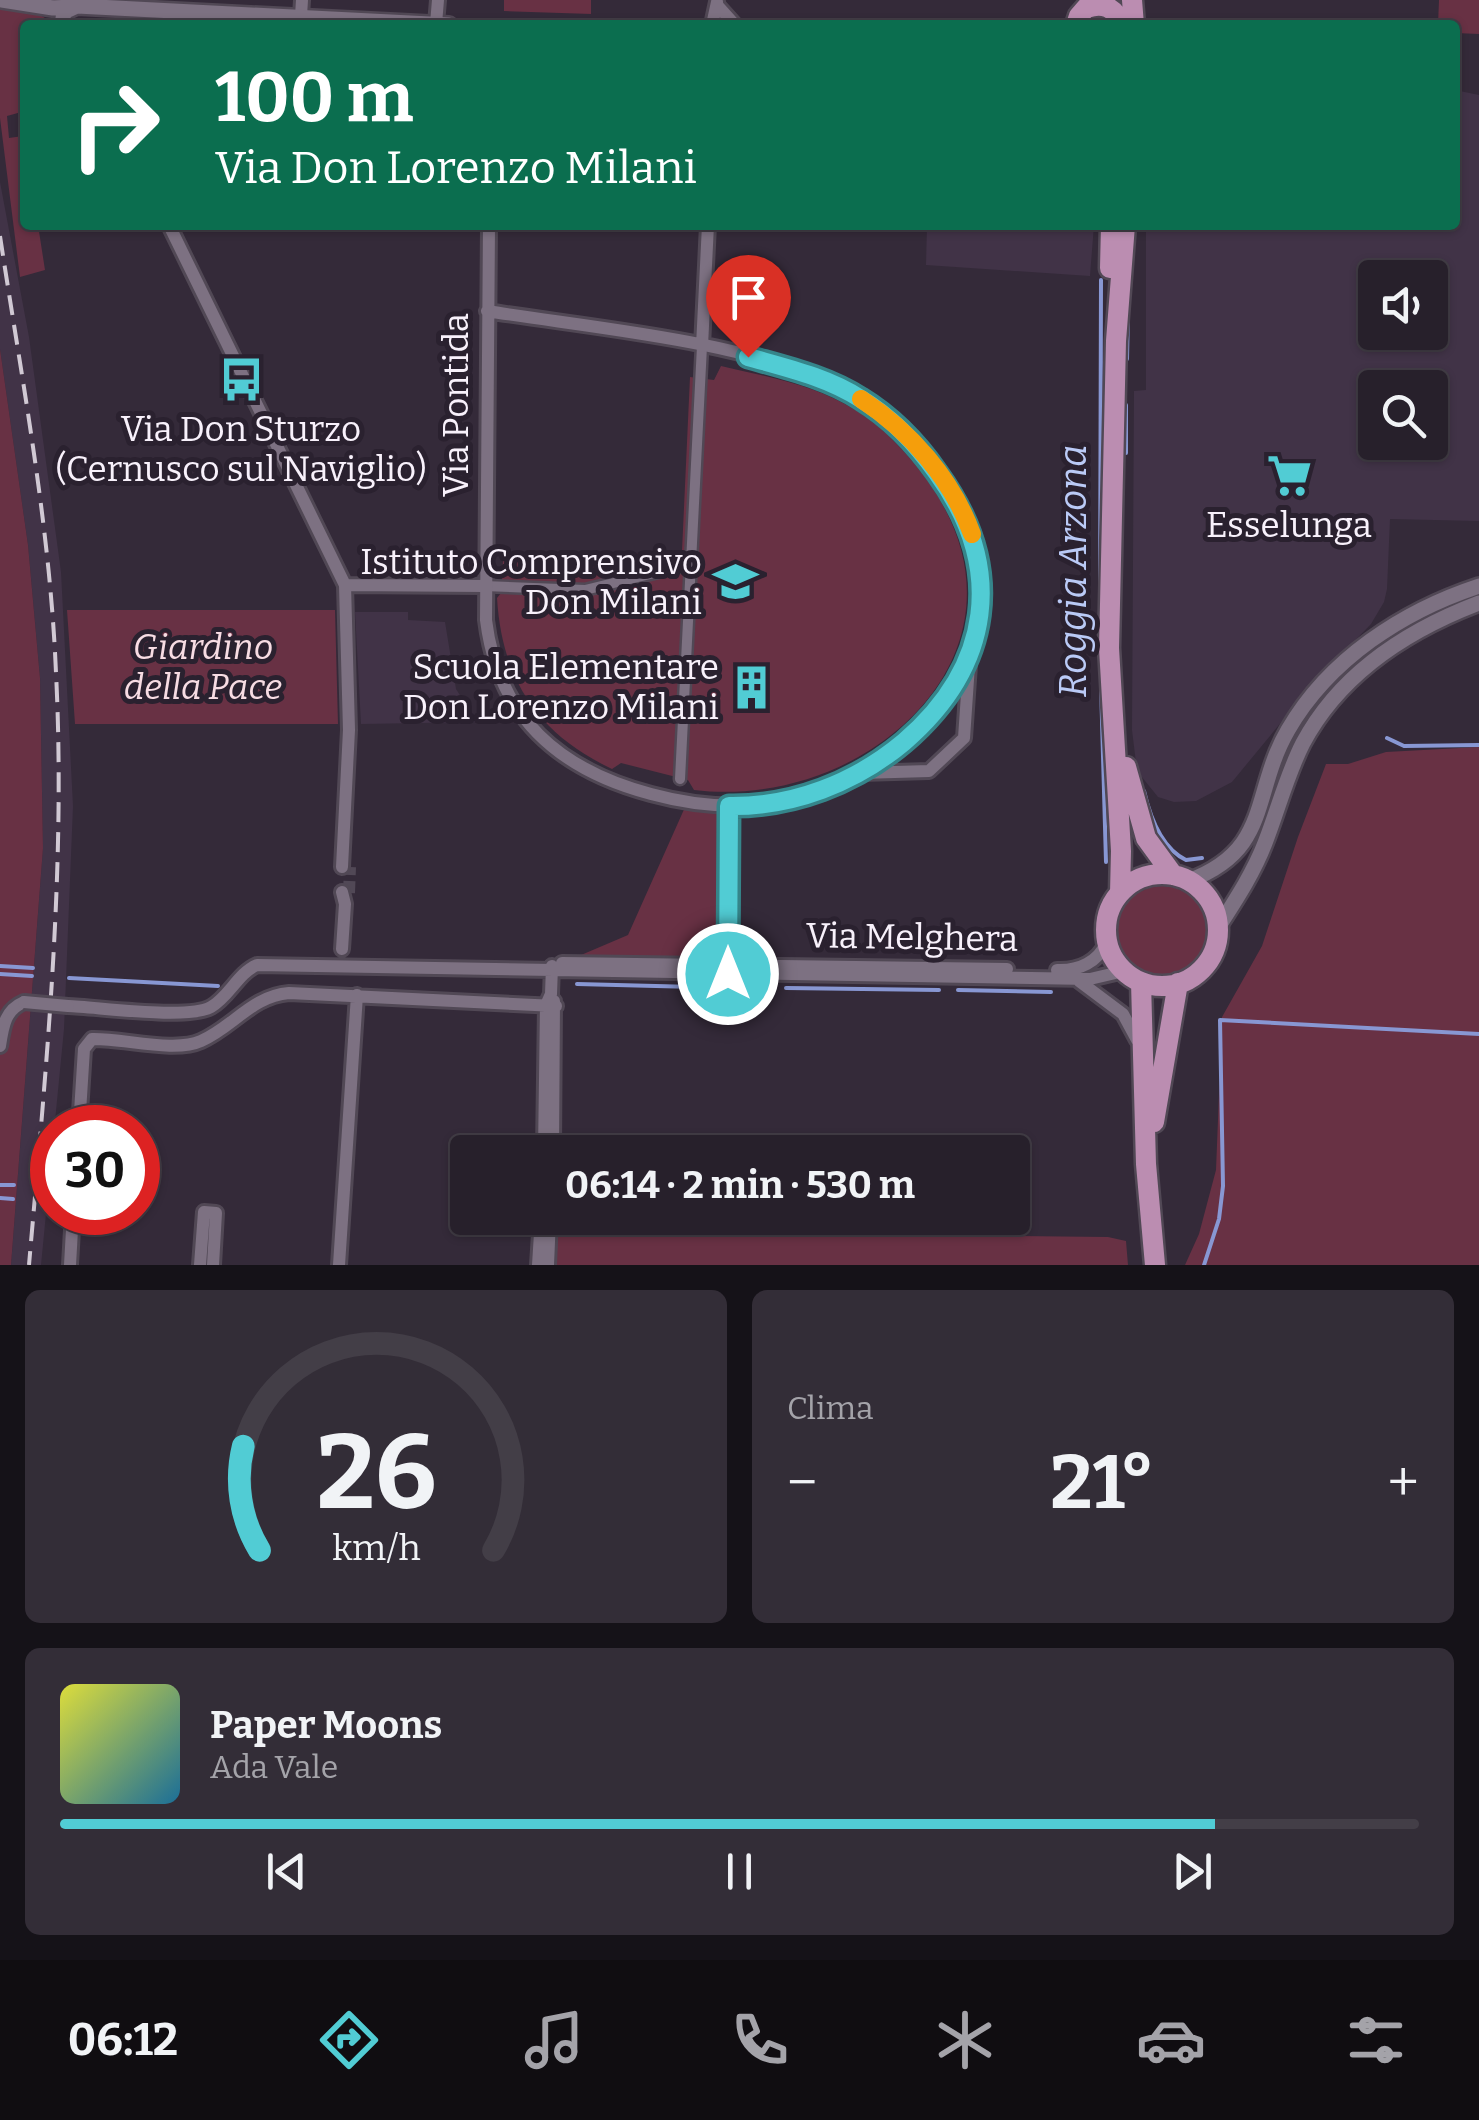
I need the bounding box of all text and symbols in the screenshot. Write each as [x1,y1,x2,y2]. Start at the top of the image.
text: 100 m [215,56,414,140]
icon: right [50,60,180,190]
text: Via Don Lorenzo Milani [215,141,697,195]
pin [706,255,791,358]
map controls [1358,260,1448,460]
button: sound [1358,260,1448,350]
icon: arrive [721,270,776,325]
street label: Via Pontida [435,313,477,497]
bus stop icon: Via Don Sturzo (Cernusco sul Naviglio) [217,355,265,403]
button: search [1358,370,1448,460]
place label: Via Don Sturzo (Cernusco sul Naviglio) [55,408,427,490]
water label: Roggia Arzona [1050,445,1096,697]
supermarket icon: Esselunga [1265,451,1313,499]
place label: Esselunga [1206,504,1372,546]
place label: Istituto Comprensivo Don Milani [360,541,702,623]
school or university icon: Istituto Comprensivo Don Milani [711,558,759,606]
park label: Giardino della Pace [124,626,282,708]
place label: Scuola Elementare Don Lorenzo Milani [403,646,719,728]
building icon: Scuola Elementare Don Lorenzo Milani [728,663,776,711]
street label: Via Melghera [806,914,1018,960]
position arrow [676,922,780,1026]
speed limit sign: 30 [30,1105,160,1235]
text: 06:14 · 2 min · 530 m [565,1162,915,1208]
text: Clima [787,1389,874,1427]
text: 26 [316,1411,436,1536]
text: 21° [1050,1438,1155,1528]
text: − [787,1450,817,1516]
text: + [1388,1450,1419,1516]
text: km/h [332,1527,420,1569]
text: Paper Moons [210,1702,442,1748]
text: Ada Vale [210,1748,338,1786]
icon: previous [259,1844,314,1899]
icon: pause [712,1844,767,1899]
icon: next [1165,1844,1220,1899]
icon: directions [314,2005,384,2075]
icon: music [519,2005,589,2075]
icon: phone [725,2005,795,2075]
icon: climate [930,2005,1000,2075]
icon: car [1136,2005,1206,2075]
icon: filters [1341,2005,1411,2075]
text: 06:12 [68,2013,178,2067]

